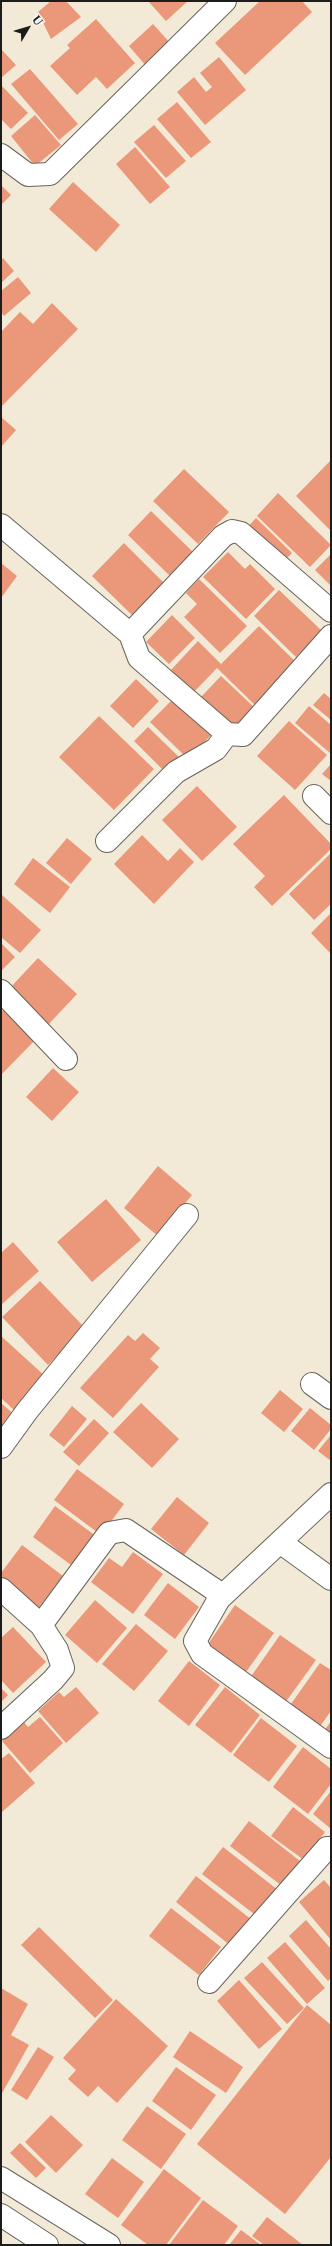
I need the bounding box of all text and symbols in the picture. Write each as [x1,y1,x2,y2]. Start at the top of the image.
north arrow [8,8,48,48]
text: U [29,13,46,28]

